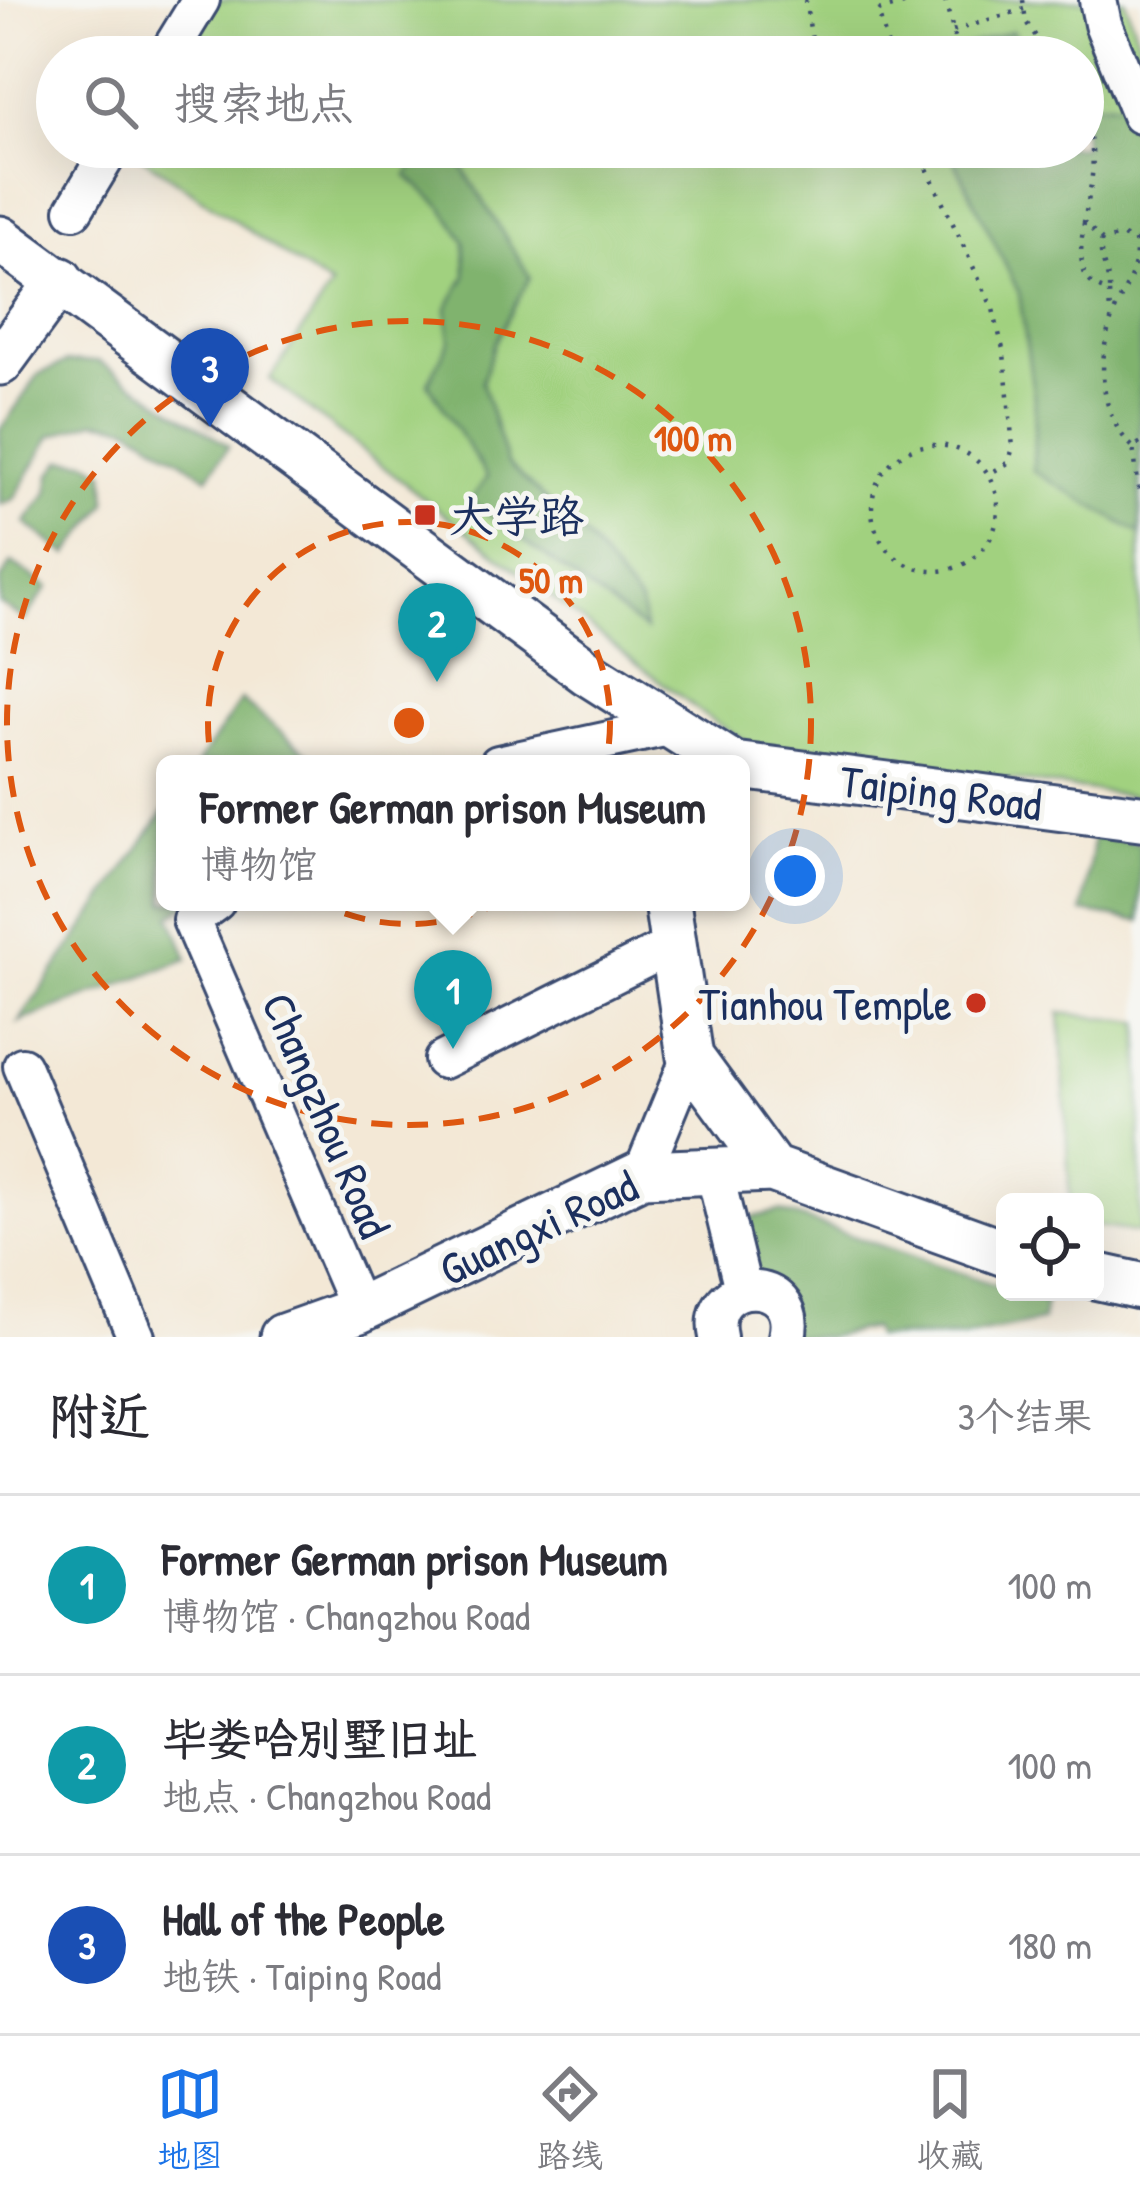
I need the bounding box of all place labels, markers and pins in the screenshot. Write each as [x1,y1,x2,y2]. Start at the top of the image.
pin: 3 [171,328,249,427]
place label: 大学路 [449,485,584,546]
marker: 大学路 [412,502,438,528]
pin: 2 [398,583,476,682]
centre of rings [388,702,430,744]
pin: 1 [414,950,492,1049]
place label: Tianhou Temple [699,973,952,1034]
marker: Tianhou Temple [963,990,989,1016]

